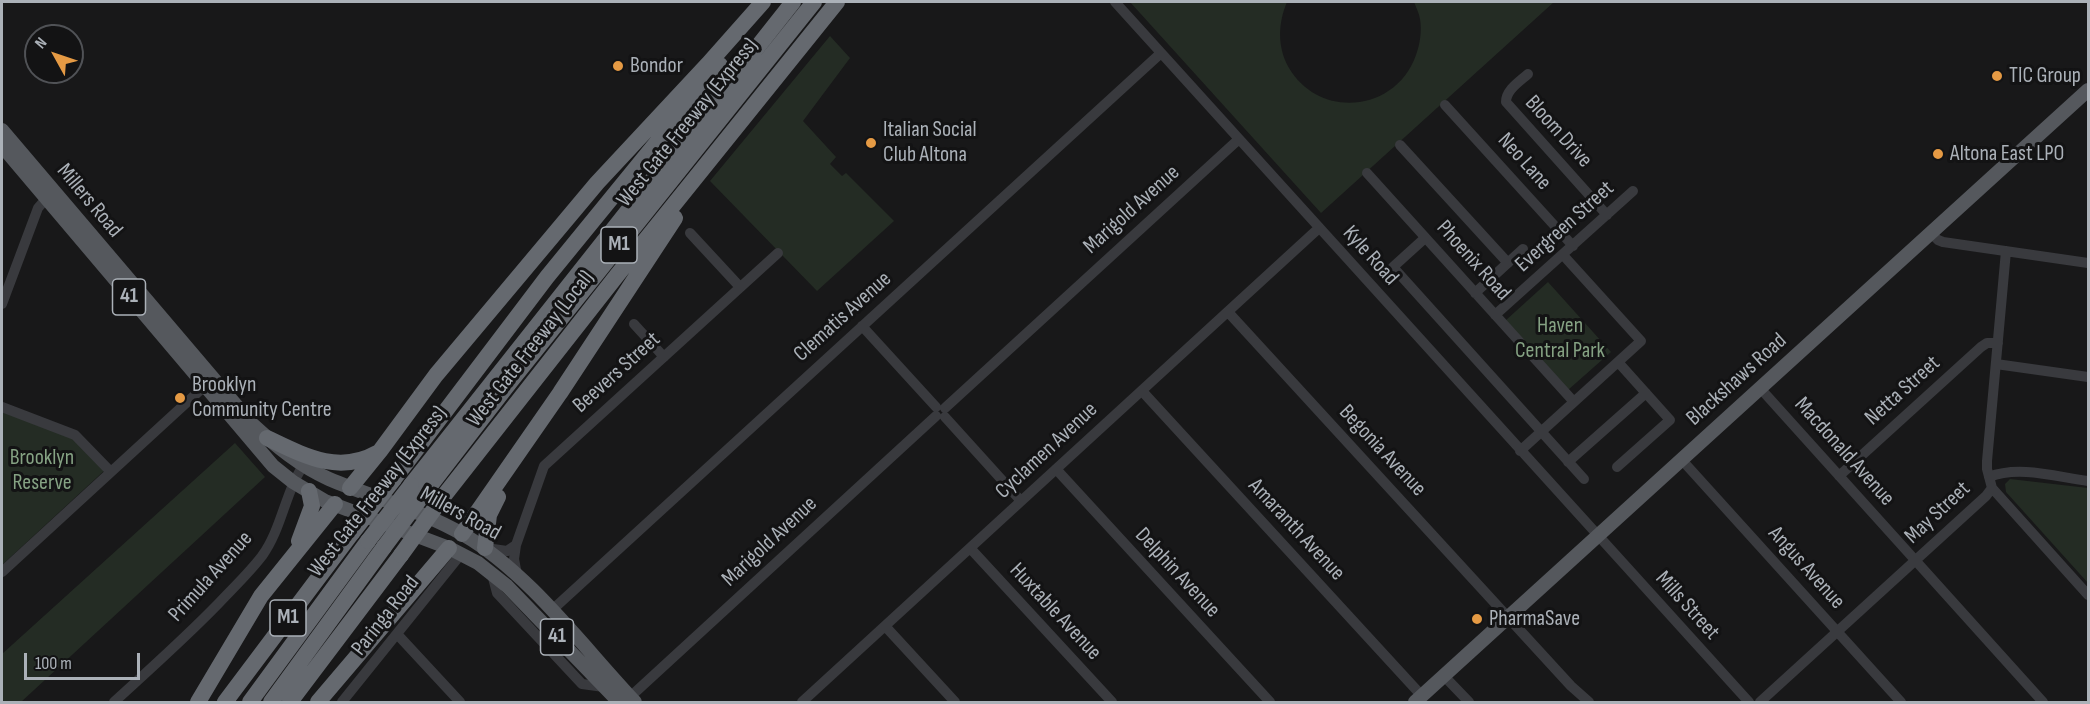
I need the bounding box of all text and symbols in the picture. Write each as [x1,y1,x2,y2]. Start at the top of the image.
north arrow [24,24,84,84]
street label: West Gate Freeway (Express) [612,33,764,213]
text: N [31,34,51,53]
place label: Bondor [630,53,683,79]
marker: Bondor [611,59,625,73]
place label: TIC Group [2009,63,2081,89]
marker: TIC Group [1990,69,2004,83]
street label: Bloom Drive [1519,90,1597,174]
place label: Italian Social Club Altona [883,117,977,168]
street label: Neo Lane [1492,128,1556,196]
marker: Italian Social Club Altona [864,136,878,150]
place label: Altona East LPO [1950,141,2064,167]
marker: Altona East LPO [1931,147,1945,161]
street label: Millers Road [51,159,127,243]
street label: Marigold Avenue [1078,160,1186,260]
street label: Evergreen Street [1510,176,1620,278]
street label: Phoenix Road [1430,216,1516,306]
street label: Kyle Road [1336,221,1404,291]
road number: M1 [601,227,637,263]
street label: West Gate Freeway (Local) [462,266,600,432]
street label: Clematis Avenue [789,266,897,368]
road number: 41 [112,279,146,315]
park label: Haven Central Park [1515,313,1605,364]
street label: Beevers Street [568,327,666,419]
street label: Blackshaws Road [1682,328,1792,432]
street label: Netta Street [1860,351,1946,431]
place label: Brooklyn Community Centre [192,372,332,424]
marker: Brooklyn Community Centre [173,391,187,405]
street label: Macdonald Avenue [1788,392,1900,512]
street label: Cyclamen Avenue [990,397,1104,505]
street label: Begonia Avenue [1333,400,1431,502]
street label: West Gate Freeway (Express) [303,401,453,583]
park label: Brooklyn Reserve [10,445,74,496]
street label: Amaranth Avenue [1242,474,1350,586]
street label: May Street [1900,476,1976,550]
street label: Millers Road [415,481,505,547]
street label: Marigold Avenue [717,491,823,593]
street label: Angus Avenue [1762,521,1850,615]
street label: Delphin Avenue [1129,523,1225,623]
street label: Primula Avenue [163,526,259,628]
street label: Huxtable Avenue [1003,558,1107,666]
street label: Mills Street [1649,566,1725,646]
street label: Paringa Road [347,571,425,661]
road number: M1 [270,600,306,636]
place label: PharmaSave [1489,606,1580,632]
marker: PharmaSave [1470,612,1484,626]
road number: 41 [540,619,574,655]
scale bar [27,641,142,679]
text: 100 m [35,653,72,674]

